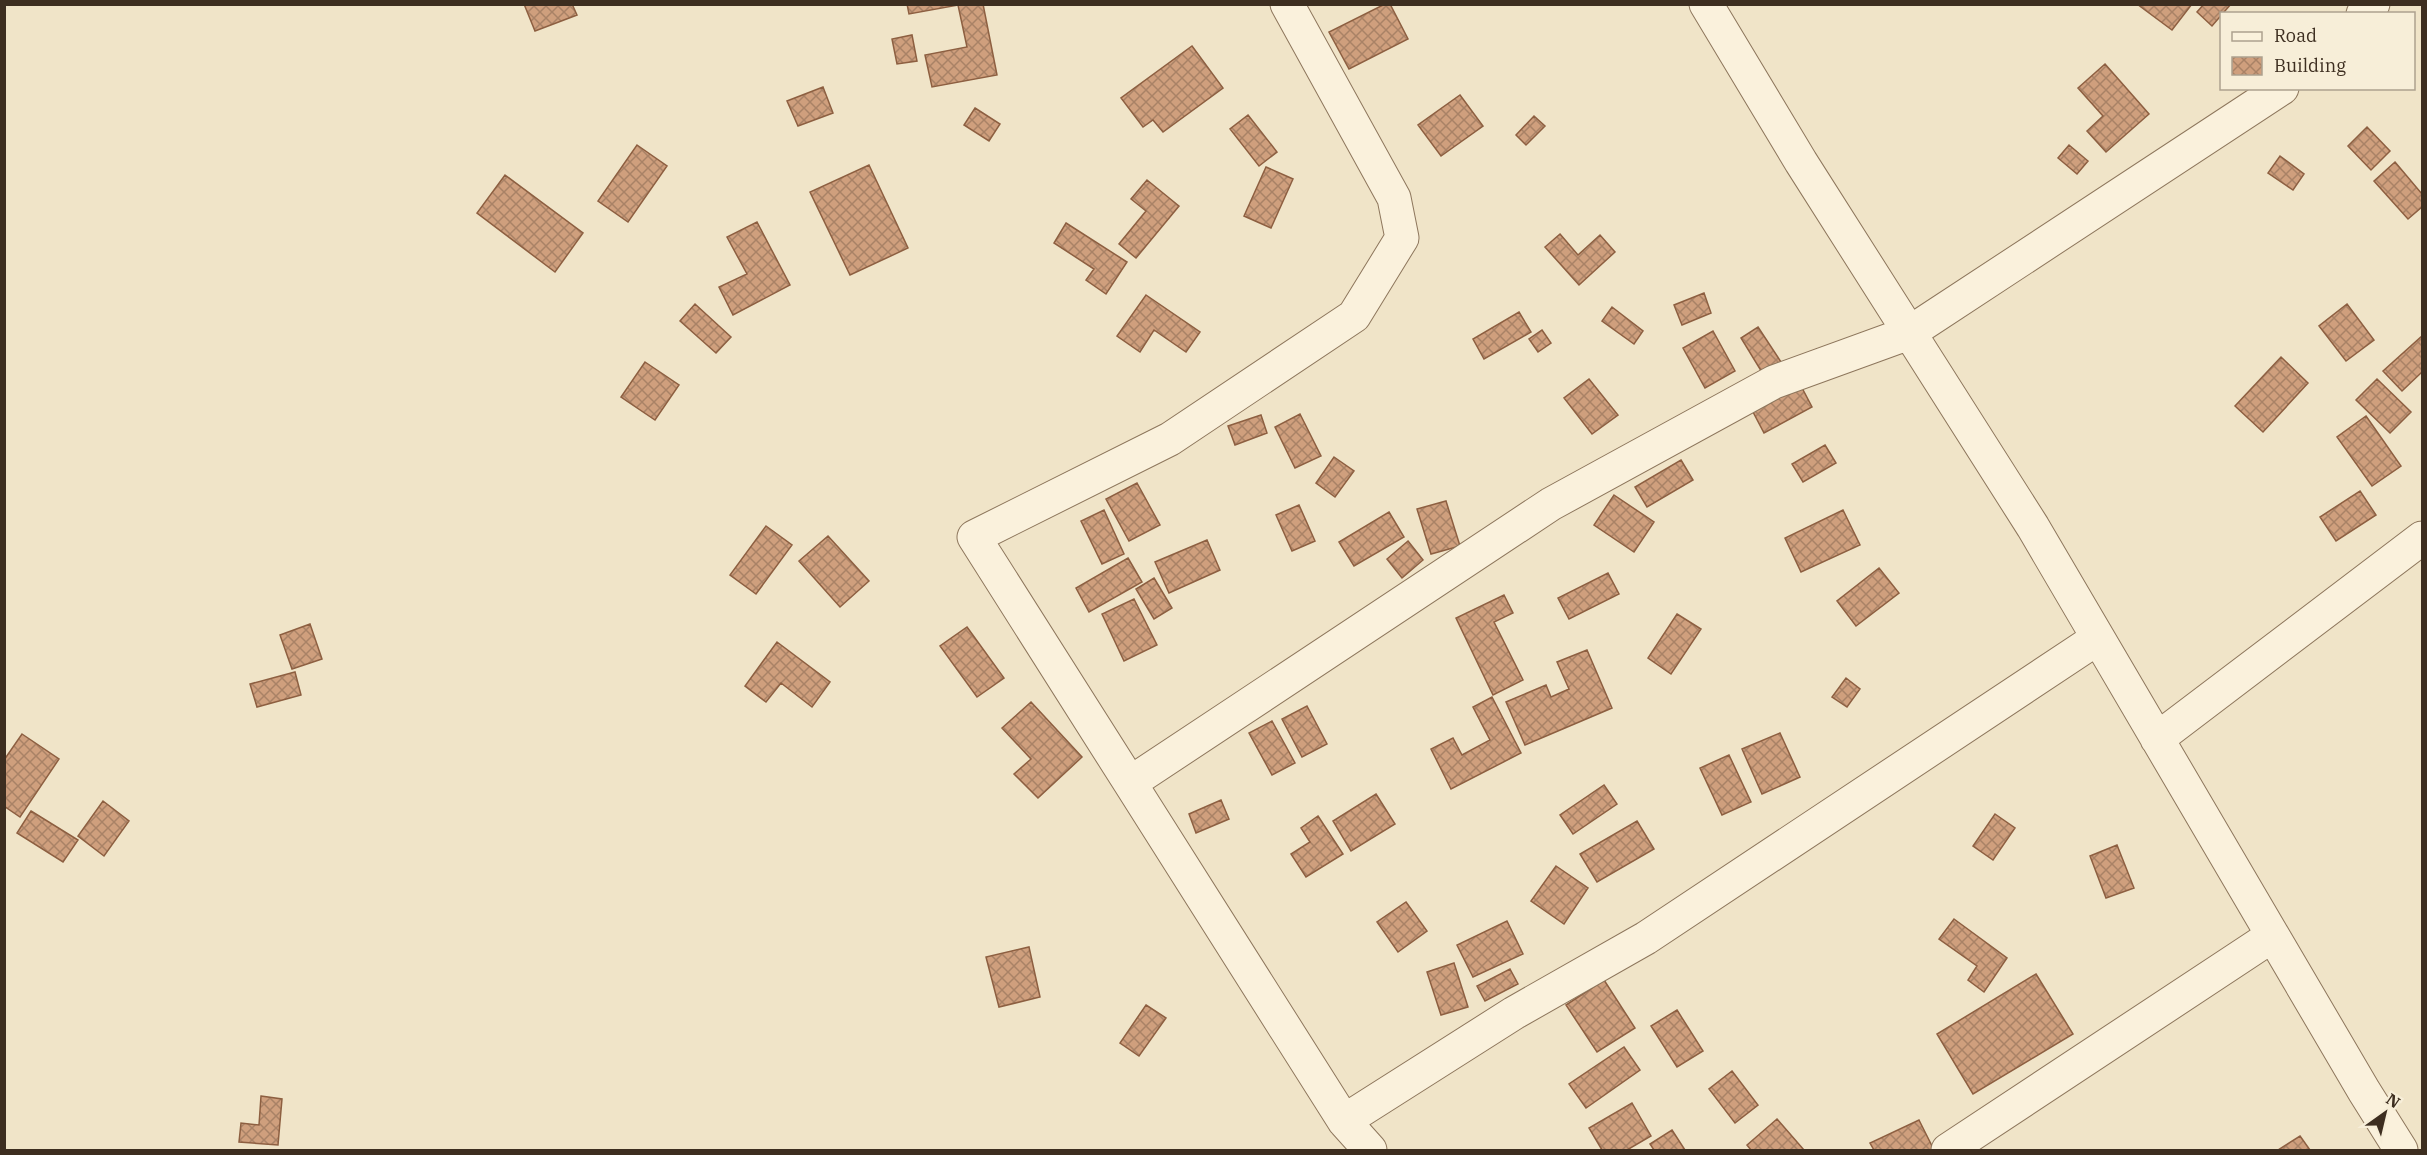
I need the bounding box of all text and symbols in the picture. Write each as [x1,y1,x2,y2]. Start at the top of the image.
legend [2220,12,2415,90]
text: Road [2274,24,2317,47]
text: Building [2274,54,2346,77]
north arrow [2355,1083,2415,1143]
text: N [2383,1089,2404,1112]

